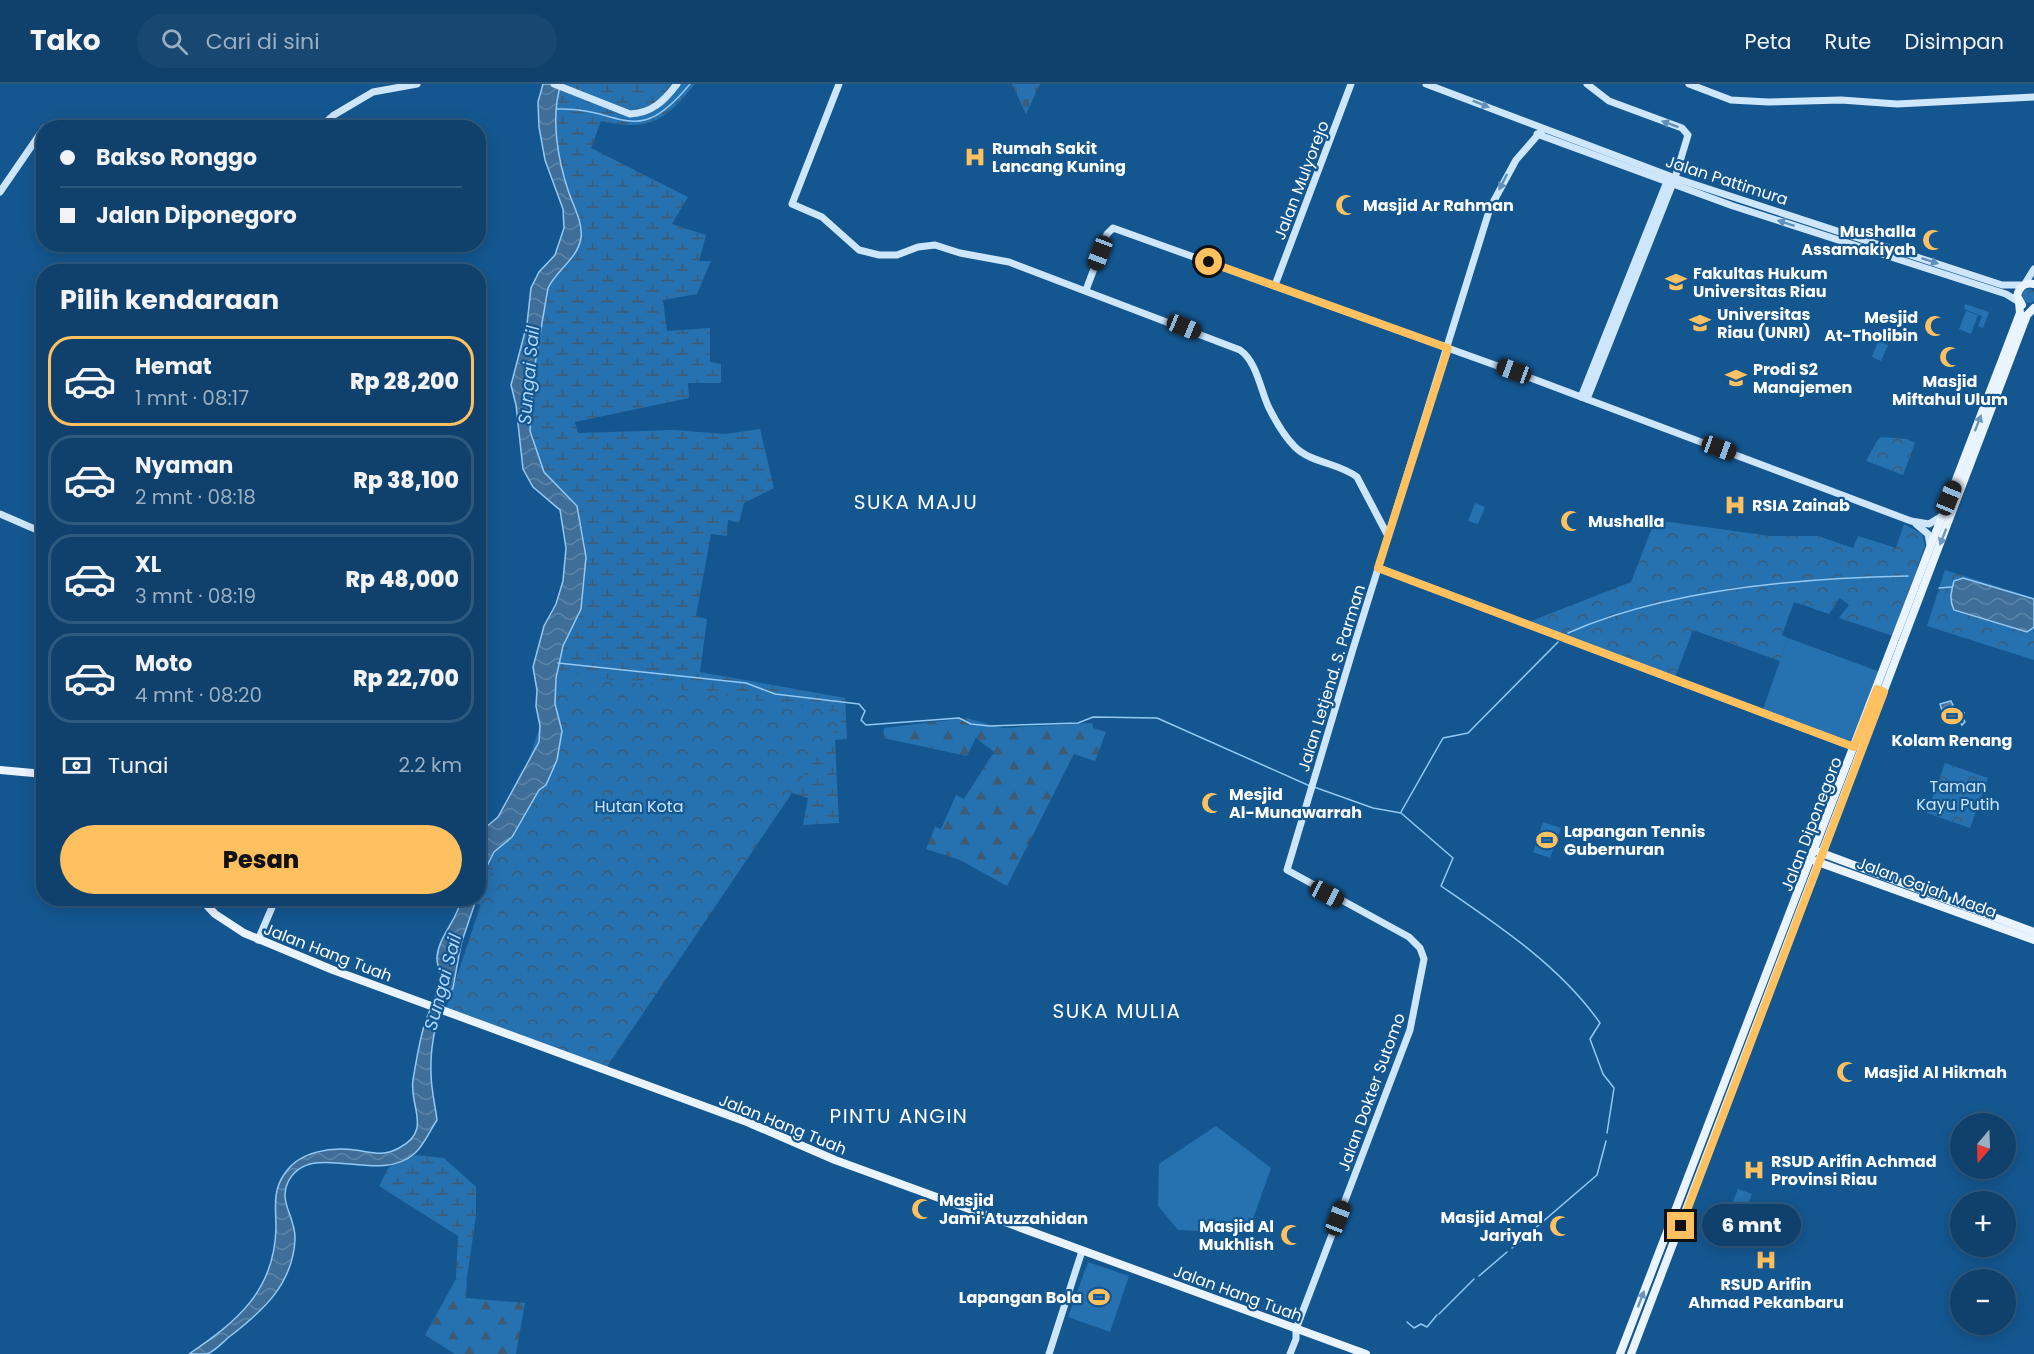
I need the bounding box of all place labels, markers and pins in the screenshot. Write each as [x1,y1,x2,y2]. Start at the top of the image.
place label: Rumah Sakit Lancang Kuning [992,137,1126,178]
hospital icon: Rumah Sakit Lancang Kuning [963,145,987,169]
mosque icon: Masjid Ar Rahman [1334,193,1358,217]
place label: Masjid Ar Rahman [1363,194,1514,217]
place label: Mushalla Assamakiyah [1801,220,1916,261]
mosque icon: Mushalla Assamakiyah [1921,228,1945,252]
place label: Fakultas Hukum Universitas Riau [1693,262,1828,303]
school or university icon: Fakultas Hukum Universitas Riau [1664,270,1688,294]
place label: Universitas Riau (UNRI) [1717,303,1811,344]
place label: Mesjid At-Tholibin [1824,306,1918,347]
school or university icon: Universitas Riau (UNRI) [1688,311,1712,335]
mosque icon: Mesjid At-Tholibin [1923,314,1947,338]
mosque icon: Masjid Miftahul Ulum [1938,345,1962,369]
place label: Prodi S2 Manajemen [1753,358,1852,399]
school or university icon: Prodi S2 Manajemen [1724,366,1748,390]
place label: Masjid Miftahul Ulum [1892,370,2008,411]
hospital icon: RSIA Zainab [1723,493,1747,517]
place label: RSIA Zainab [1752,494,1850,517]
mosque icon: Mushalla [1559,509,1583,533]
place label: Mushalla [1588,510,1664,533]
sports icon: Kolam Renang [1940,704,1964,728]
place label: Kolam Renang [1892,729,2012,752]
place label: Mesjid Al-Munawarrah [1229,783,1362,824]
mosque icon: Mesjid Al-Munawarrah [1200,791,1224,815]
place label: Lapangan Tennis Gubernuran [1564,820,1706,861]
sports icon: Lapangan Tennis Gubernuran [1535,828,1559,852]
mosque icon: Masjid Al Hikmah [1835,1060,1859,1084]
place label: Masjid Al Hikmah [1864,1061,2007,1084]
place label: RSUD Arifin Achmad Provinsi Riau [1771,1150,1937,1191]
hospital icon: RSUD Arifin Achmad Provinsi Riau [1742,1158,1766,1182]
place label: Masjid Jami'Atuzzahidan [939,1189,1088,1230]
mosque icon: Masjid Jami'Atuzzahidan [910,1197,934,1221]
place label: Masjid Amal Jariyah [1441,1206,1543,1247]
mosque icon: Masjid Amal Jariyah [1548,1214,1572,1238]
place label: Masjid Al Mukhlish [1199,1215,1274,1256]
mosque icon: Masjid Al Mukhlish [1279,1223,1303,1247]
hospital icon: RSUD Arifin Ahmad Pekanbaru [1754,1248,1778,1272]
place label: RSUD Arifin Ahmad Pekanbaru [1688,1273,1844,1314]
sports icon: Lapangan Bola [1087,1285,1111,1309]
place label: Lapangan Bola [959,1286,1082,1309]

